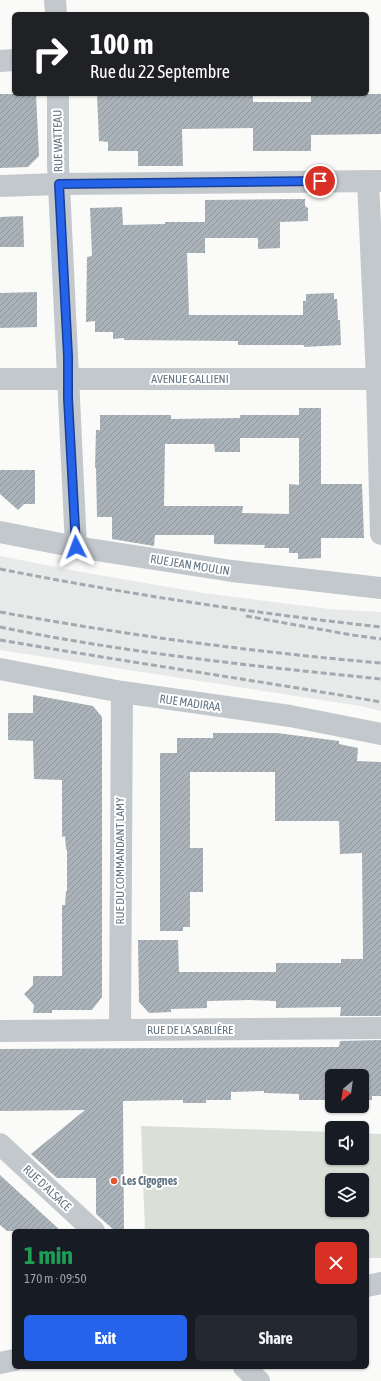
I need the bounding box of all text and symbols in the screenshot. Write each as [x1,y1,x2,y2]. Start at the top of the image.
icon: right [24,28,76,80]
text: 100 m [90,28,153,60]
text: Rue du 22 Septembre [90,61,230,82]
street label: RUE WATTEAU [50,110,66,172]
pin [303,164,337,198]
icon: arrive [309,170,331,192]
street label: AVENUE GALLIENI [151,372,229,386]
position arrow [55,526,97,568]
street label: RUE JEAN MOULIN [149,552,231,578]
street label: RUE MADIRAA [159,692,221,714]
street label: RUE DU COMMANDANT LAMY [113,797,127,925]
street label: RUE DE LA SABLIÈRE [147,1023,233,1037]
north arrow [325,1069,369,1113]
map controls [325,1069,369,1217]
button: sound [325,1121,369,1165]
street label: RUE D'ALSACE [20,1162,74,1214]
button: layers [325,1173,369,1217]
place label: Les Cigognes [122,1174,178,1188]
marker: Les Cigognes [109,1176,119,1186]
text: 1 min [24,1242,73,1269]
button: close [315,1242,357,1284]
text: 170 m · 09:50 [24,1271,87,1286]
button: Exit [24,1315,187,1361]
button: Share [195,1315,357,1361]

